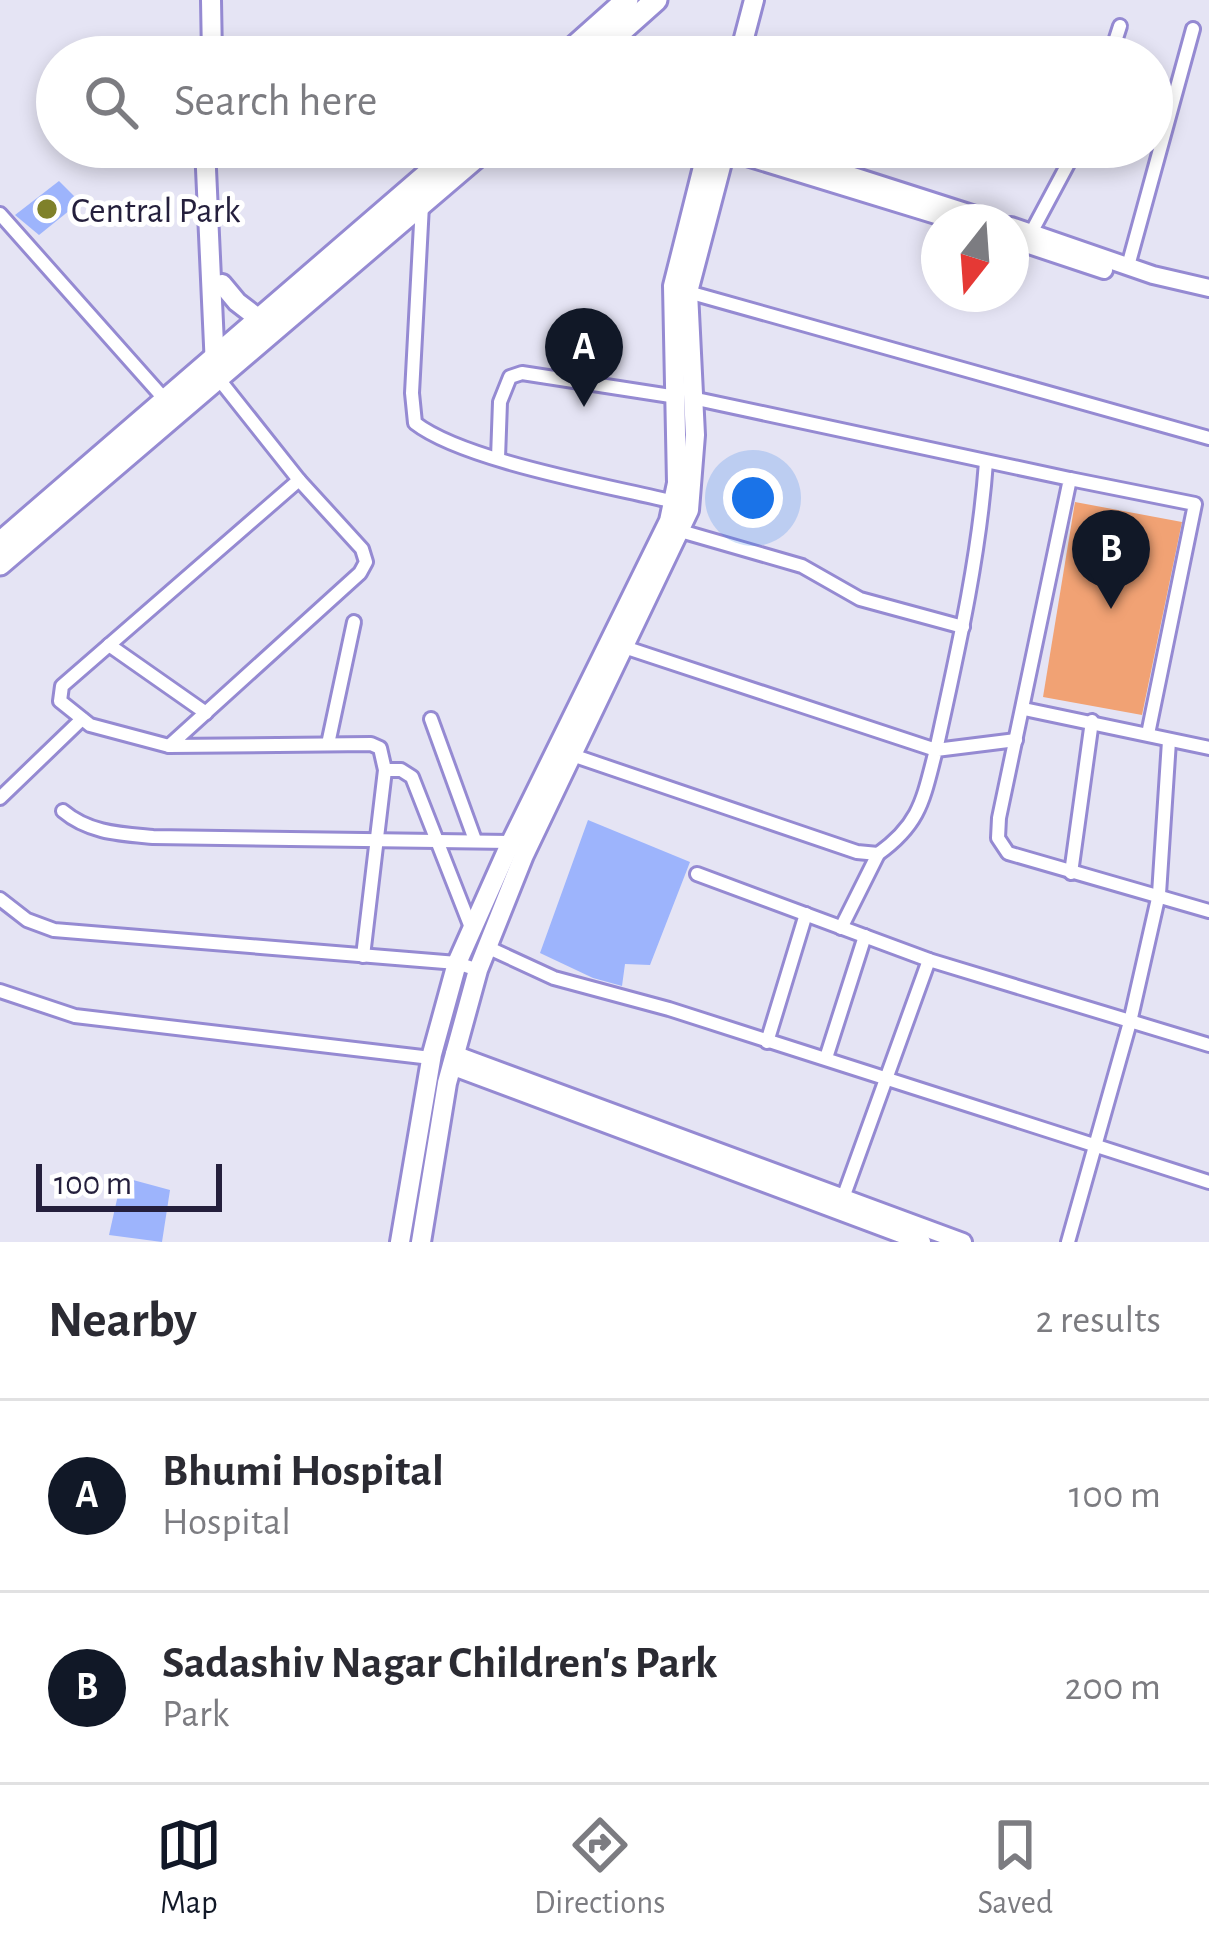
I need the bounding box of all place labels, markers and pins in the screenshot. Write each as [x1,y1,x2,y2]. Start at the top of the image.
place label: Central Park [71,193,241,229]
marker: Central Park [34,196,60,222]
pin: A [545,308,623,407]
pin: B [1072,510,1150,609]

